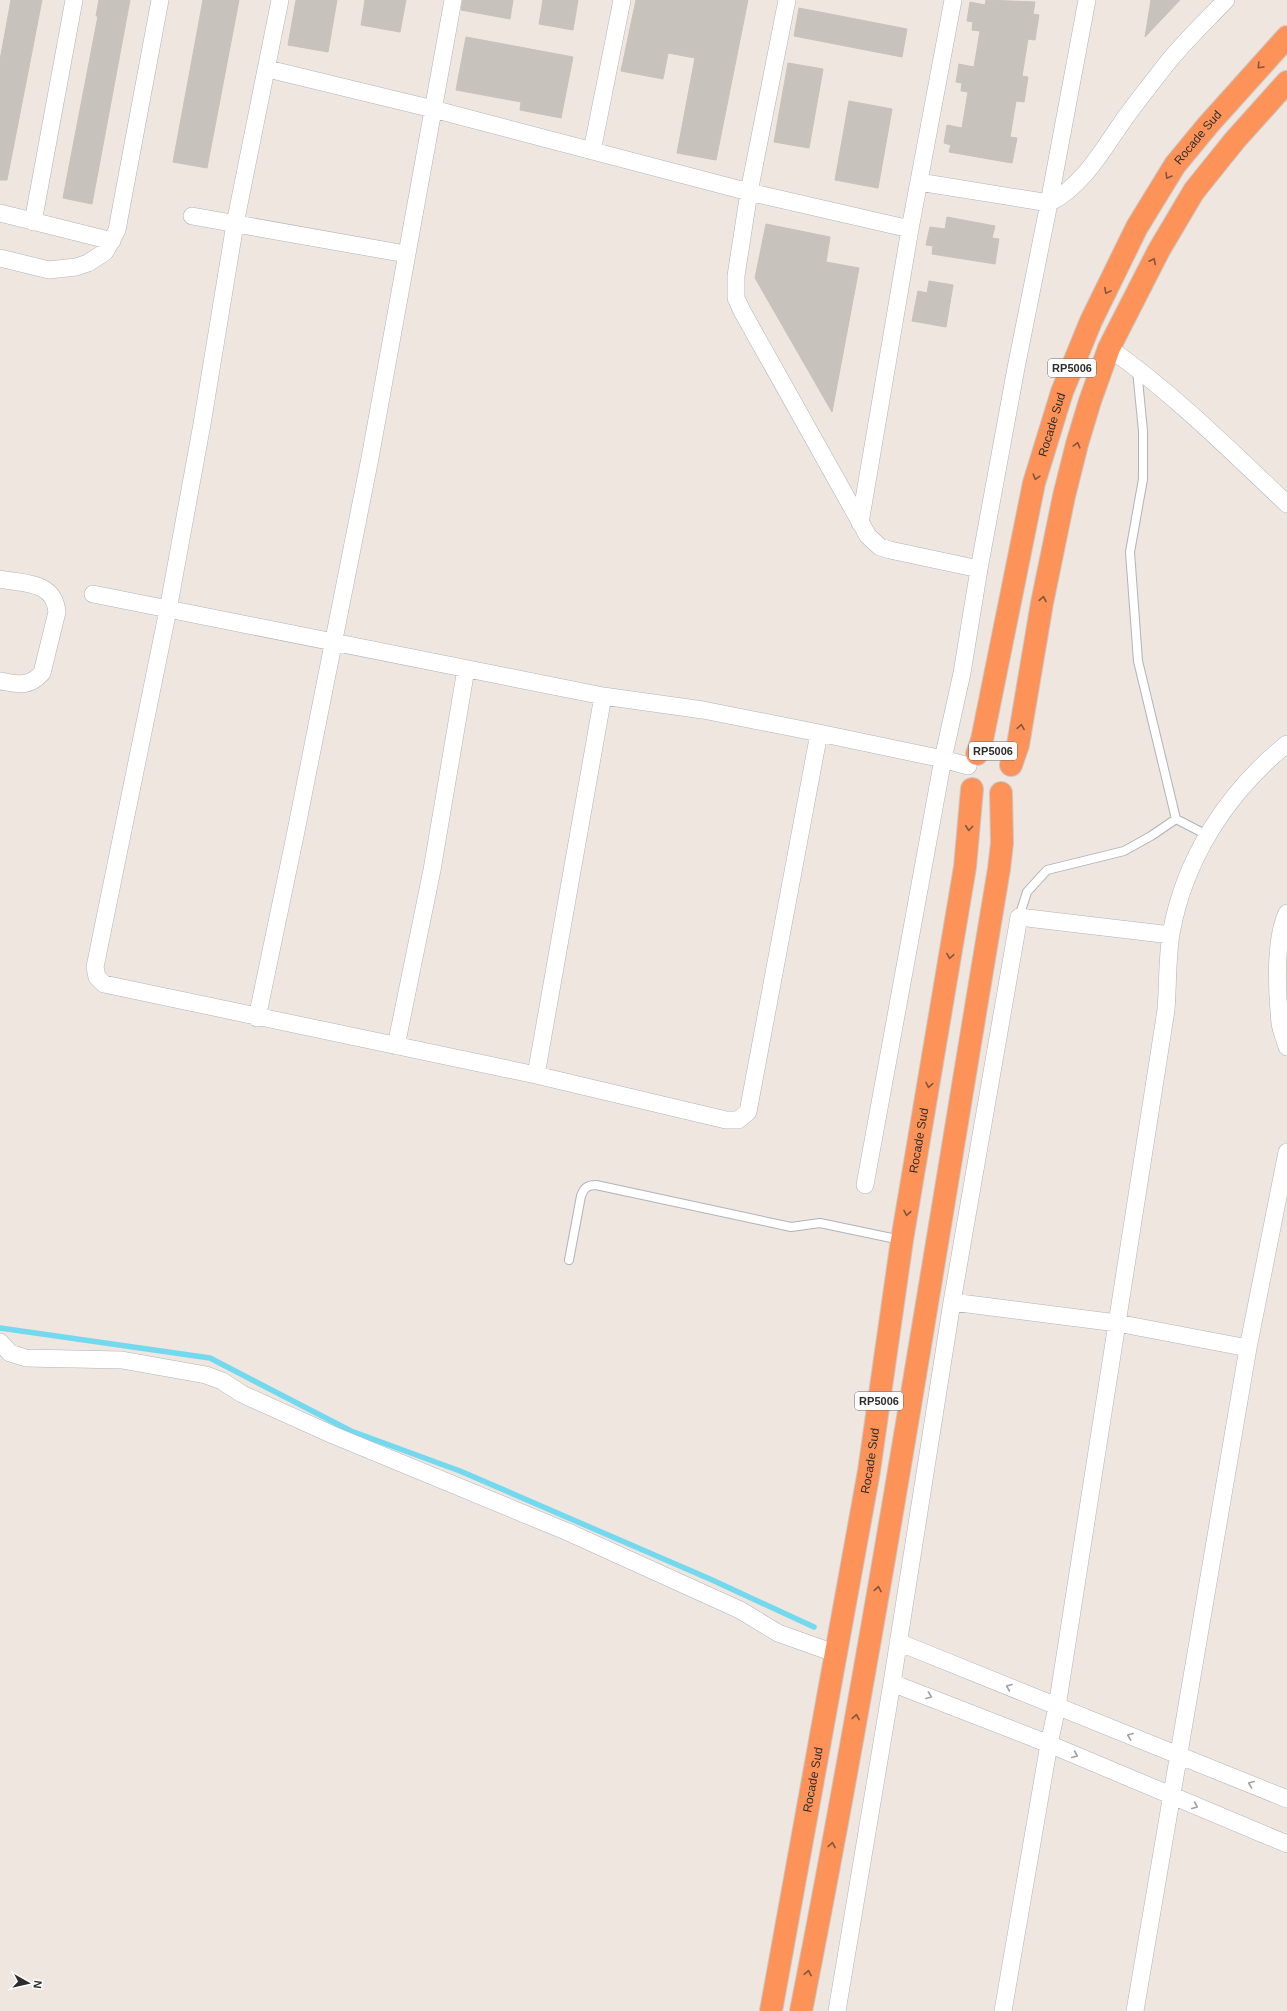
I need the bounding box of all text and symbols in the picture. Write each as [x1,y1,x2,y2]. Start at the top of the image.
one-way arrow [1258,61,1265,68]
street label: Rocade Sud [1171,108,1224,167]
one-way arrow [1166,172,1173,179]
one-way arrow [1148,258,1156,265]
one-way arrow [1105,287,1112,294]
road number: RP5006 [1048,359,1096,377]
street label: Rocade Sud [1035,391,1068,458]
one-way arrow [1072,442,1080,448]
one-way arrow [1032,473,1041,480]
one-way arrow [1038,596,1046,602]
one-way arrow [1016,724,1024,730]
road number: RP5006 [969,742,1017,760]
one-way arrow [964,825,973,831]
one-way arrow [946,953,955,959]
one-way arrow [925,1081,934,1088]
street label: Rocade Sud [906,1107,931,1174]
one-way arrow [903,1210,912,1216]
road number: RP5006 [855,1392,903,1410]
street label: Rocade Sud [858,1427,882,1495]
one-way arrow [873,1586,882,1592]
one-way arrow [1006,1684,1013,1692]
one-way arrow [925,1692,932,1700]
one-way arrow [851,1714,859,1720]
one-way arrow [1127,1732,1134,1740]
street label: Rocade Sud [800,1746,826,1814]
one-way arrow [1071,1750,1079,1758]
one-way arrow [1247,1781,1255,1789]
one-way arrow [1191,1801,1198,1809]
one-way arrow [827,1842,836,1848]
north arrow [8,1963,48,2003]
one-way arrow [804,1970,812,1976]
text: N [31,1980,44,1989]

